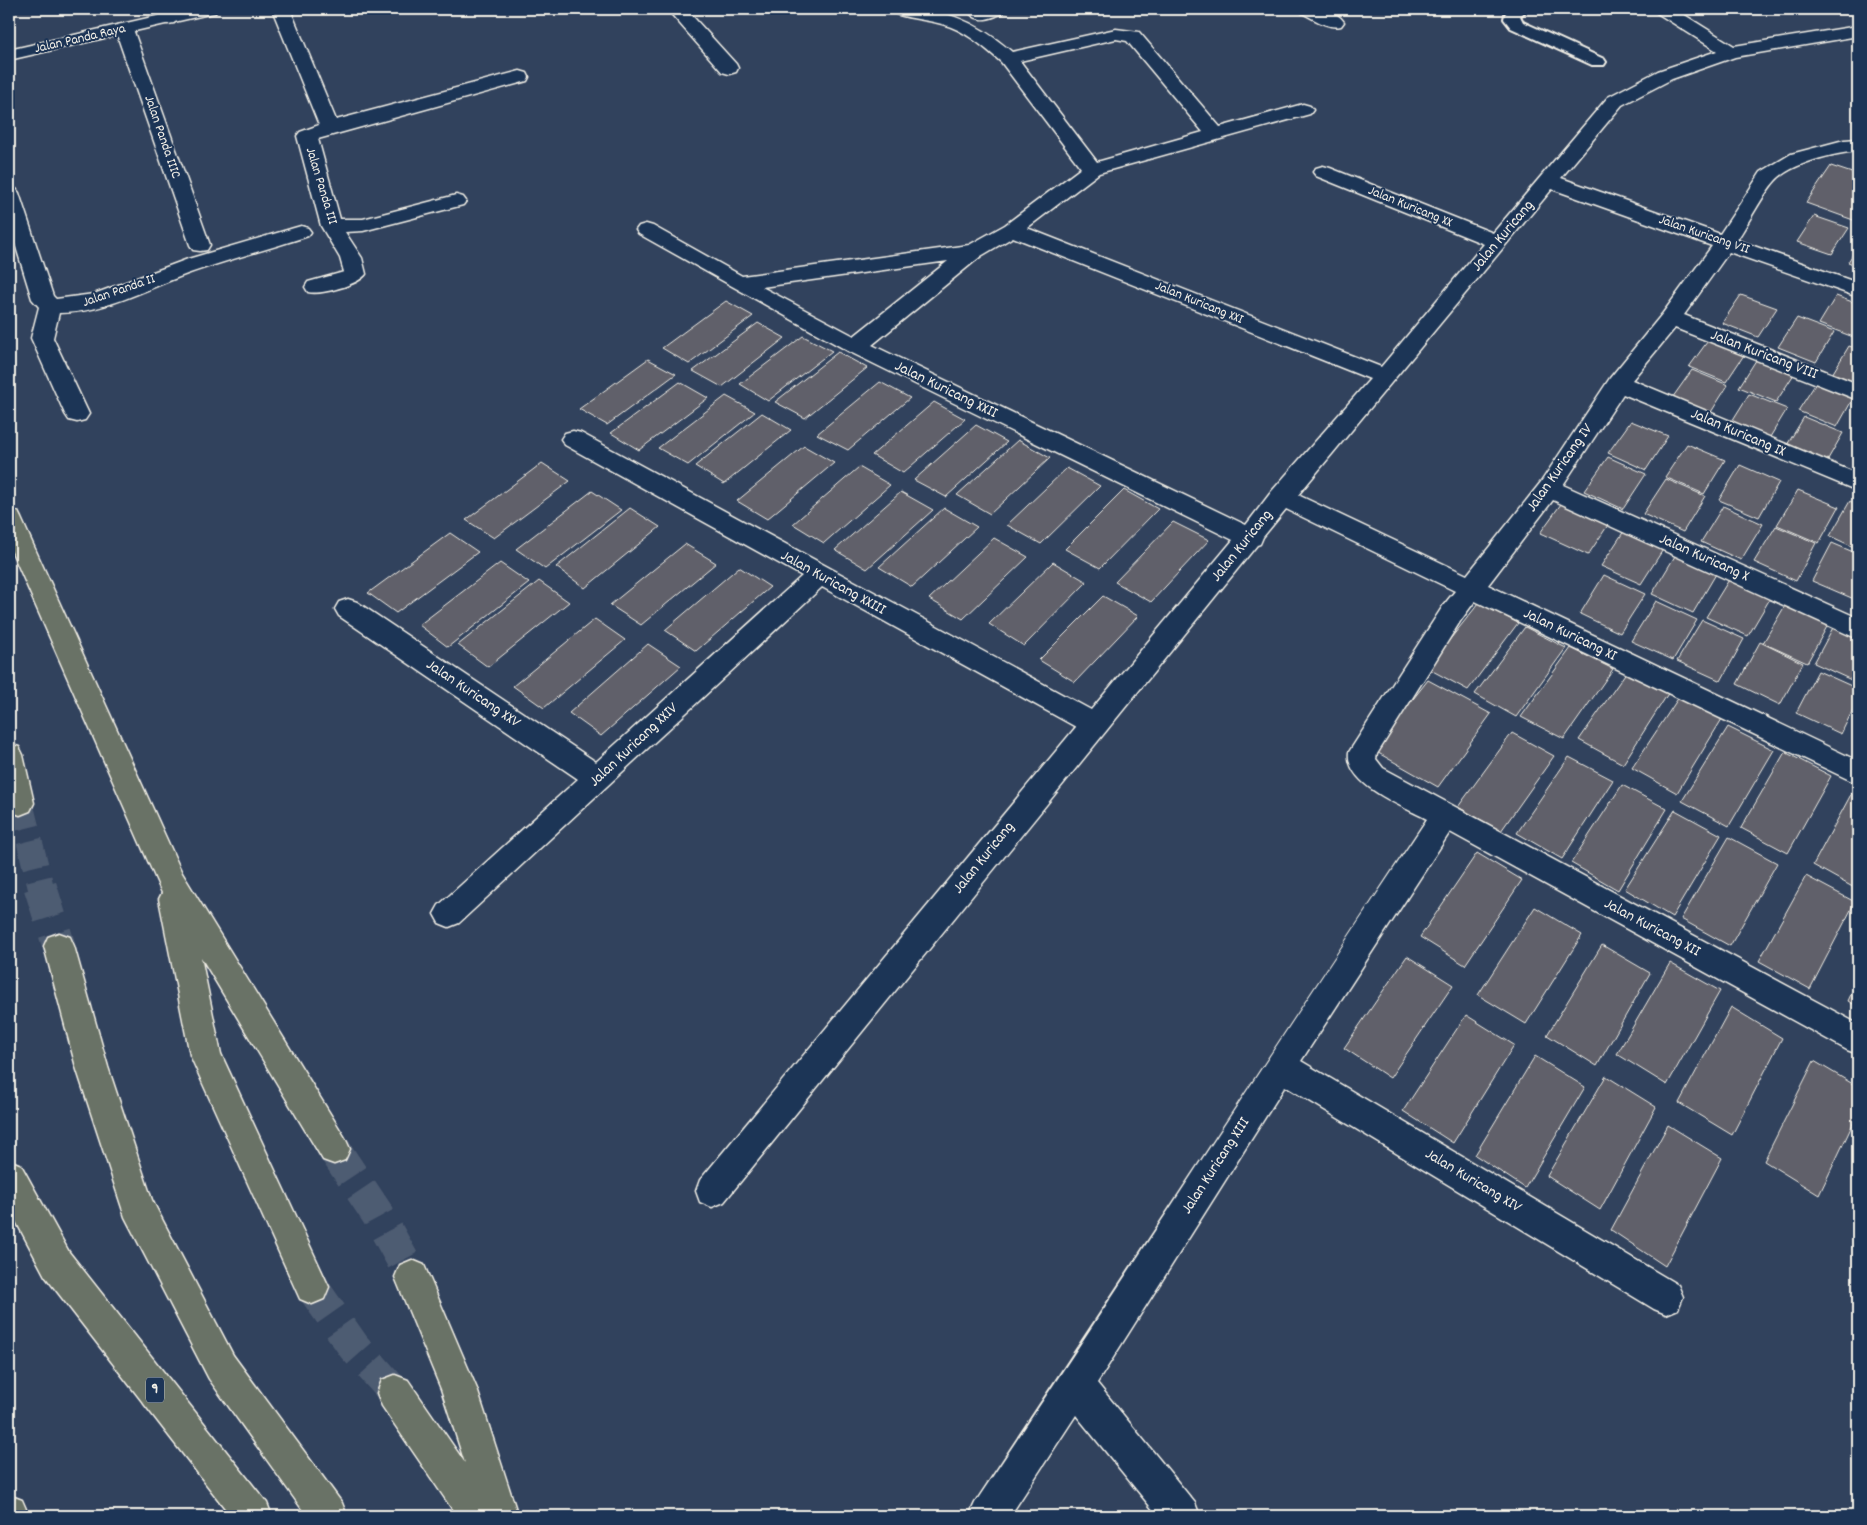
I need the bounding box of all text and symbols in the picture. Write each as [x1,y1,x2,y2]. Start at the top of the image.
street label: Jalan Panda Raya [33,19,128,59]
street label: Jalan Panda IIIC [138,93,186,181]
street label: Jalan Panda III [300,145,342,228]
street label: Jalan Kuricang XX [1365,181,1455,233]
street label: Jalan Kuricang [1466,195,1540,277]
street label: Jalan Kuricang VII [1656,210,1753,260]
street label: Jalan Panda II [80,269,159,313]
street label: Jalan Kuricang XXI [1152,276,1247,330]
street label: Jalan Kuricang VIII [1707,324,1821,386]
street label: Jalan Kuricang XXII [891,355,1001,425]
street label: Jalan Kuricang IX [1687,403,1790,464]
street label: Jalan Kuricang IV [1521,419,1599,517]
street label: Jalan Kuricang [1206,505,1278,587]
street label: Jalan Kuricang X [1655,528,1753,588]
street label: Jalan Kuricang XXIII [776,545,890,621]
street label: Jalan Kuricang XI [1519,602,1621,668]
street label: Jalan Kuricang XXV [421,654,525,734]
street label: Jalan Kuricang XXIV [584,697,684,793]
street label: Jalan Kuricang [948,817,1020,899]
street label: Jalan Kuricang XII [1600,893,1704,963]
street label: Jalan Kuricang XIII [1176,1113,1256,1219]
street label: Jalan Kuricang XIV [1420,1143,1526,1219]
road number: 9 [146,1378,164,1402]

